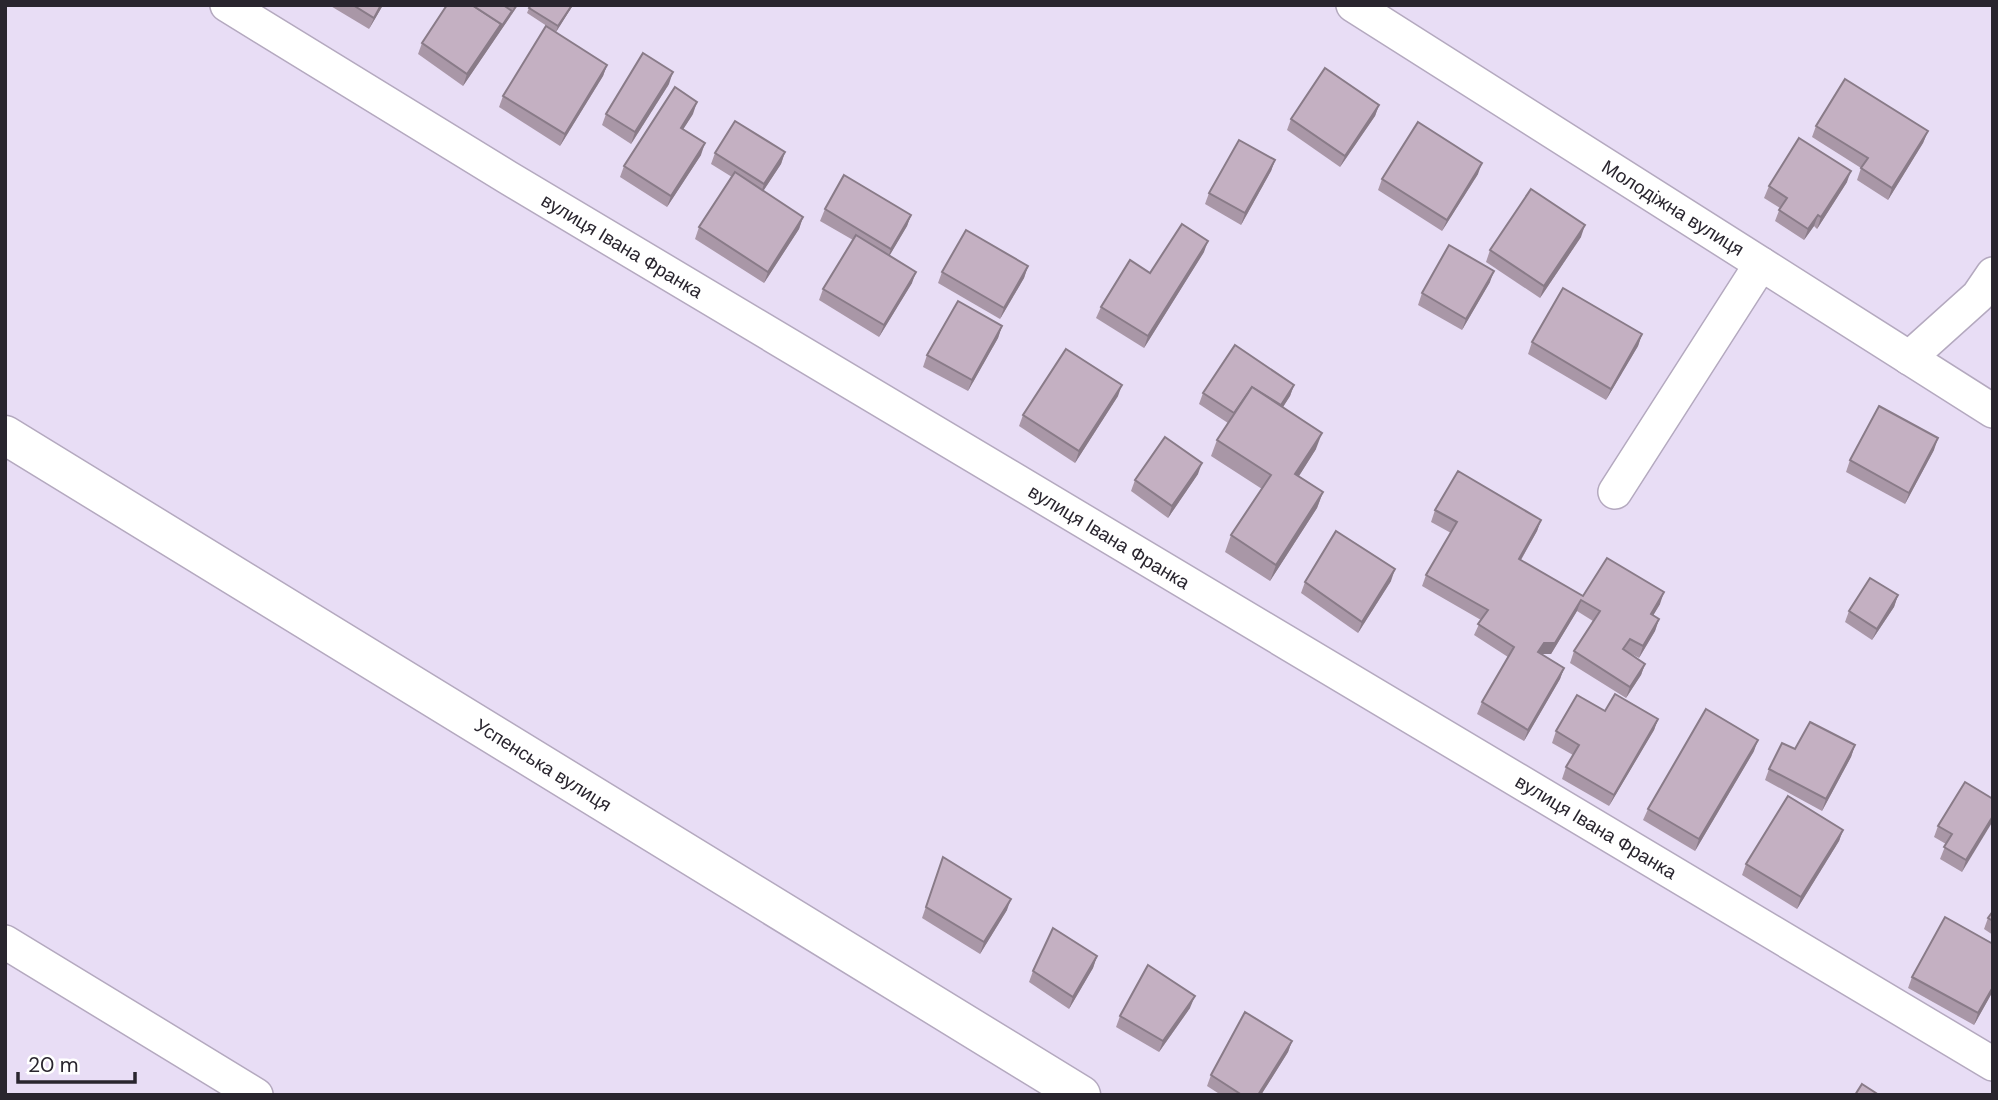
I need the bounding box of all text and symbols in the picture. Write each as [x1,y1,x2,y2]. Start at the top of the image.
street label: Молодіжна вулиця [1597,154,1749,262]
street label: вулиця Івана Франка [537,188,708,304]
street label: вулиця Івана Франка [1024,479,1195,595]
street label: Успенська вулиця [470,713,616,817]
street label: вулиця Івана Франка [1511,769,1682,885]
scale bar [18,1040,135,1084]
text: 20 m [28,1051,79,1079]

